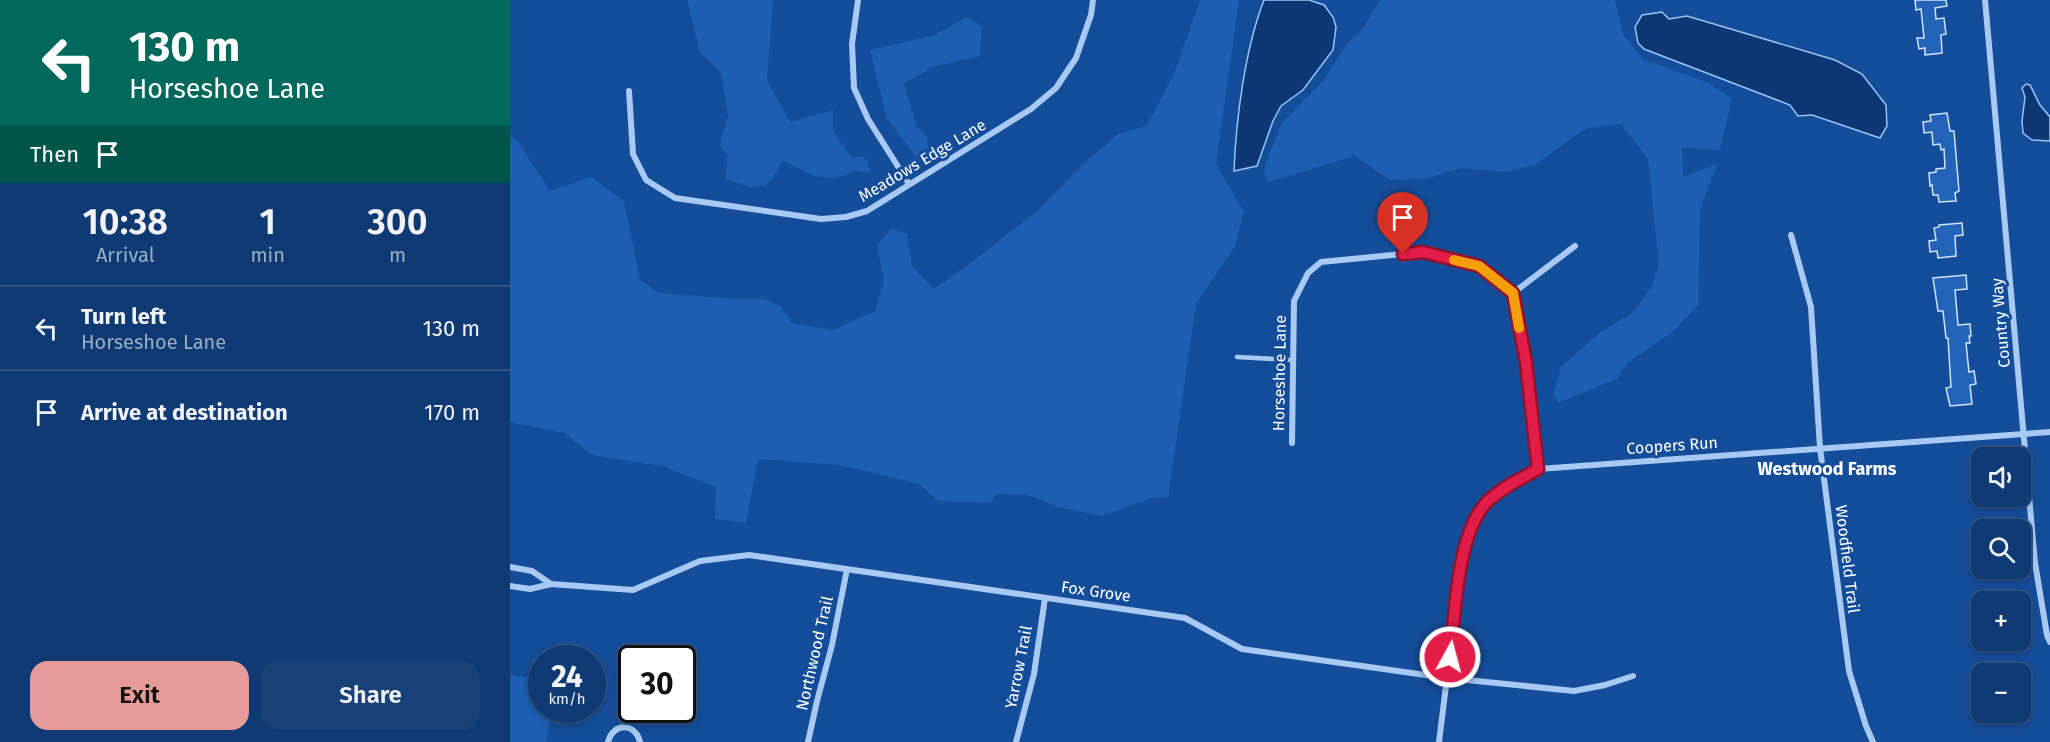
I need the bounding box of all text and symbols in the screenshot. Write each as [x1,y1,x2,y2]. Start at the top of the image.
text: 130 m [129,22,240,72]
icon: left [30,24,108,102]
text: Horseshoe Lane [129,73,325,105]
street label: Meadows Edge Lane [855,115,989,206]
icon: arrive [91,138,124,171]
text: Then [30,141,79,168]
pin [1377,192,1428,254]
text: 10:38 [82,200,168,244]
text: 1 [259,200,276,244]
text: 300 [367,200,428,244]
icon: arrive [1386,201,1419,234]
text: Arrival [96,243,155,267]
text: min [250,243,285,267]
text: m [389,243,406,267]
street label: Country Way [1987,277,2014,369]
text: Turn left [81,303,166,330]
icon: left [30,312,63,345]
text: 130 m [423,315,480,342]
street label: Horseshoe Lane [1269,315,1290,431]
text: Horseshoe Lane [81,330,226,354]
icon: arrive [30,396,63,429]
text: Arrive at destination [81,399,288,426]
text: 170 m [424,399,480,426]
street label: Coopers Run [1626,433,1718,458]
map controls [1971,447,2031,723]
button: sound [1971,447,2031,507]
district label: Westwood Farms [1758,458,1897,480]
street label: Woodfield Trail [1831,504,1864,615]
button: search [1971,519,2031,579]
street label: Fox Grove [1060,577,1132,606]
button: + [1971,591,2031,651]
street label: Northwood Trail [792,594,837,712]
street label: Yarrow Trail [1001,624,1036,710]
position arrow [1418,625,1482,689]
speed limit sign: 30 [618,645,696,723]
text: 24 [551,659,583,695]
button: Exit [30,661,249,730]
button: Share [261,661,480,730]
button: − [1971,663,2031,723]
text: km/h [548,690,586,708]

